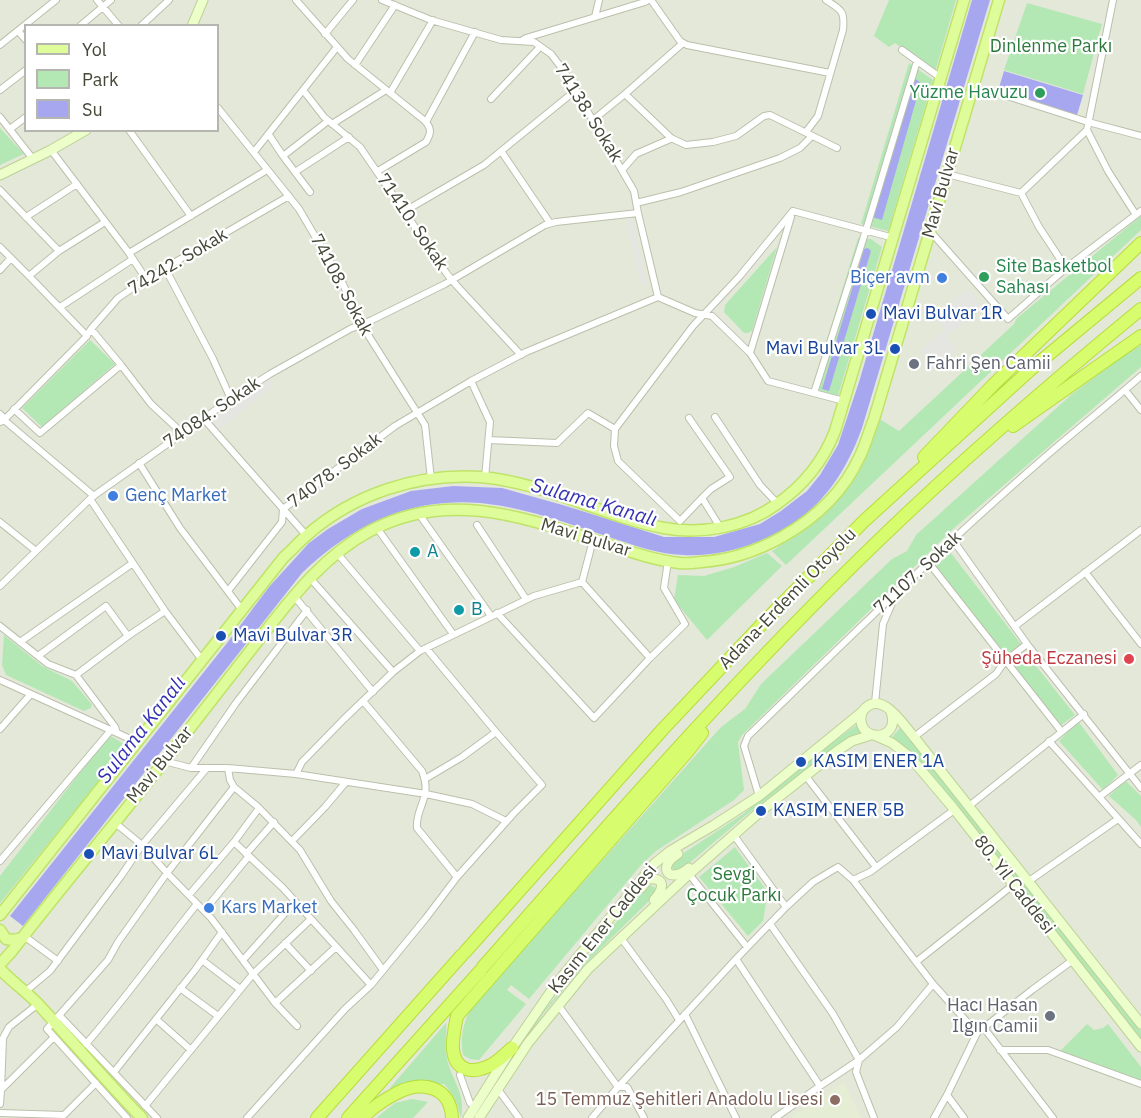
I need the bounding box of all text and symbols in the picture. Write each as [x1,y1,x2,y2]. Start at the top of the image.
legend [24,24,219,132]
park label: Dinlenme Parkı [990,36,1112,58]
text: Yol [82,38,107,61]
street label: 74138. Sokak [549,60,627,166]
text: Park [82,68,118,91]
place label: Yüzme Havuzu [910,82,1028,104]
marker: Yüzme Havuzu [1033,86,1047,100]
text: Su [82,98,103,121]
street label: Mavi Bulvar [918,145,964,241]
street label: 71410. Sokak [372,169,452,275]
street label: 74242. Sokak [124,224,232,300]
street label: 74108. Sokak [305,230,377,340]
place label: Site Basketbol Sahası [996,256,1112,298]
place label: Biçer avm [850,267,930,289]
marker: Site Basketbol Sahası [977,270,991,284]
marker: Biçer avm [935,271,949,285]
place label: Mavi Bulvar 1R [883,303,1003,325]
marker: Mavi Bulvar 1R [864,307,878,321]
place label: Mavi Bulvar 3L [766,338,883,360]
marker: Mavi Bulvar 3L [888,342,902,356]
place label: Fahri Şen Camii [926,353,1051,375]
marker: Fahri Şen Camii [907,357,921,371]
street label: 74084. Sokak [159,373,265,453]
street label: 74078. Sokak [284,429,386,513]
water label: Sulama Kanalı [528,474,660,532]
place label: Genç Market [125,485,227,507]
marker: Genç Market [106,489,120,503]
street label: Mavi Bulvar [538,514,634,562]
street label: Adana-Erdemli Otoyolu [715,524,861,674]
street label: 71107. Sokak [870,527,966,619]
place label: A [427,541,439,563]
marker: A [408,545,422,559]
place label: B [471,599,483,621]
marker: B [452,603,466,617]
place label: Mavi Bulvar 3R [233,625,353,647]
marker: Mavi Bulvar 3R [214,629,228,643]
place label: Şüheda Eczanesi [981,648,1117,670]
marker: Şüheda Eczanesi [1122,652,1136,666]
water label: Sulama Kanalı [93,671,191,789]
street label: Mavi Bulvar [122,722,198,808]
place label: KASIM ENER 1A [813,751,944,773]
marker: KASIM ENER 1A [794,755,808,769]
place label: KASIM ENER 5B [773,800,905,822]
marker: KASIM ENER 5B [754,804,768,818]
street label: 80. Yıl Caddesi [969,831,1059,939]
place label: Mavi Bulvar 6L [101,843,218,865]
marker: Mavi Bulvar 6L [82,847,96,861]
street label: Kasım Ener Caddesi [544,860,662,998]
park label: Sevgi Çocuk Parkı [686,864,782,906]
place label: Kars Market [221,897,318,919]
marker: Kars Market [202,901,216,915]
place label: Hacı Hasan Ilgın Camii [947,995,1038,1038]
marker: Hacı Hasan Ilgın Camii [1043,1009,1057,1023]
place label: 15 Temmuz Şehitleri Anadolu Lisesi [536,1089,823,1111]
marker: 15 Temmuz Şehitleri Anadolu Lisesi [828,1093,842,1107]

